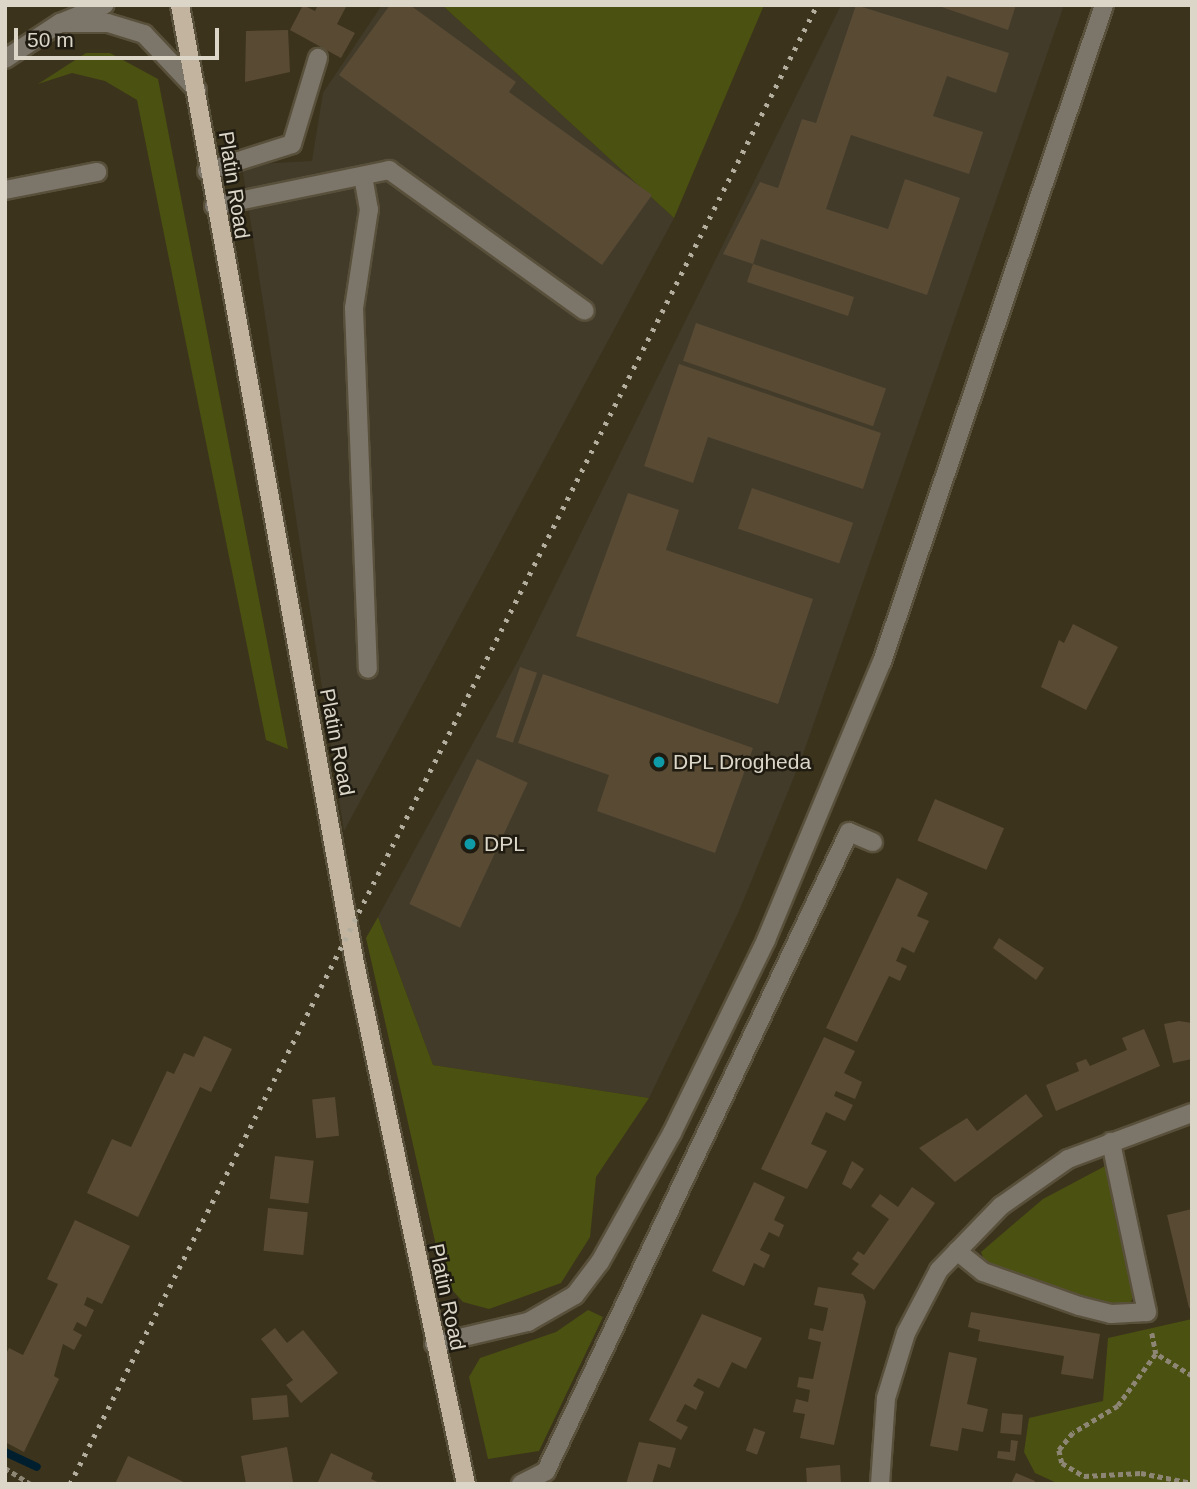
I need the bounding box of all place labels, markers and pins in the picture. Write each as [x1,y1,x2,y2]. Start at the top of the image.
place label: DPL Drogheda [673,749,812,775]
marker: DPL Drogheda [651,754,667,770]
place label: DPL [484,831,525,857]
marker: DPL [462,836,478,852]

